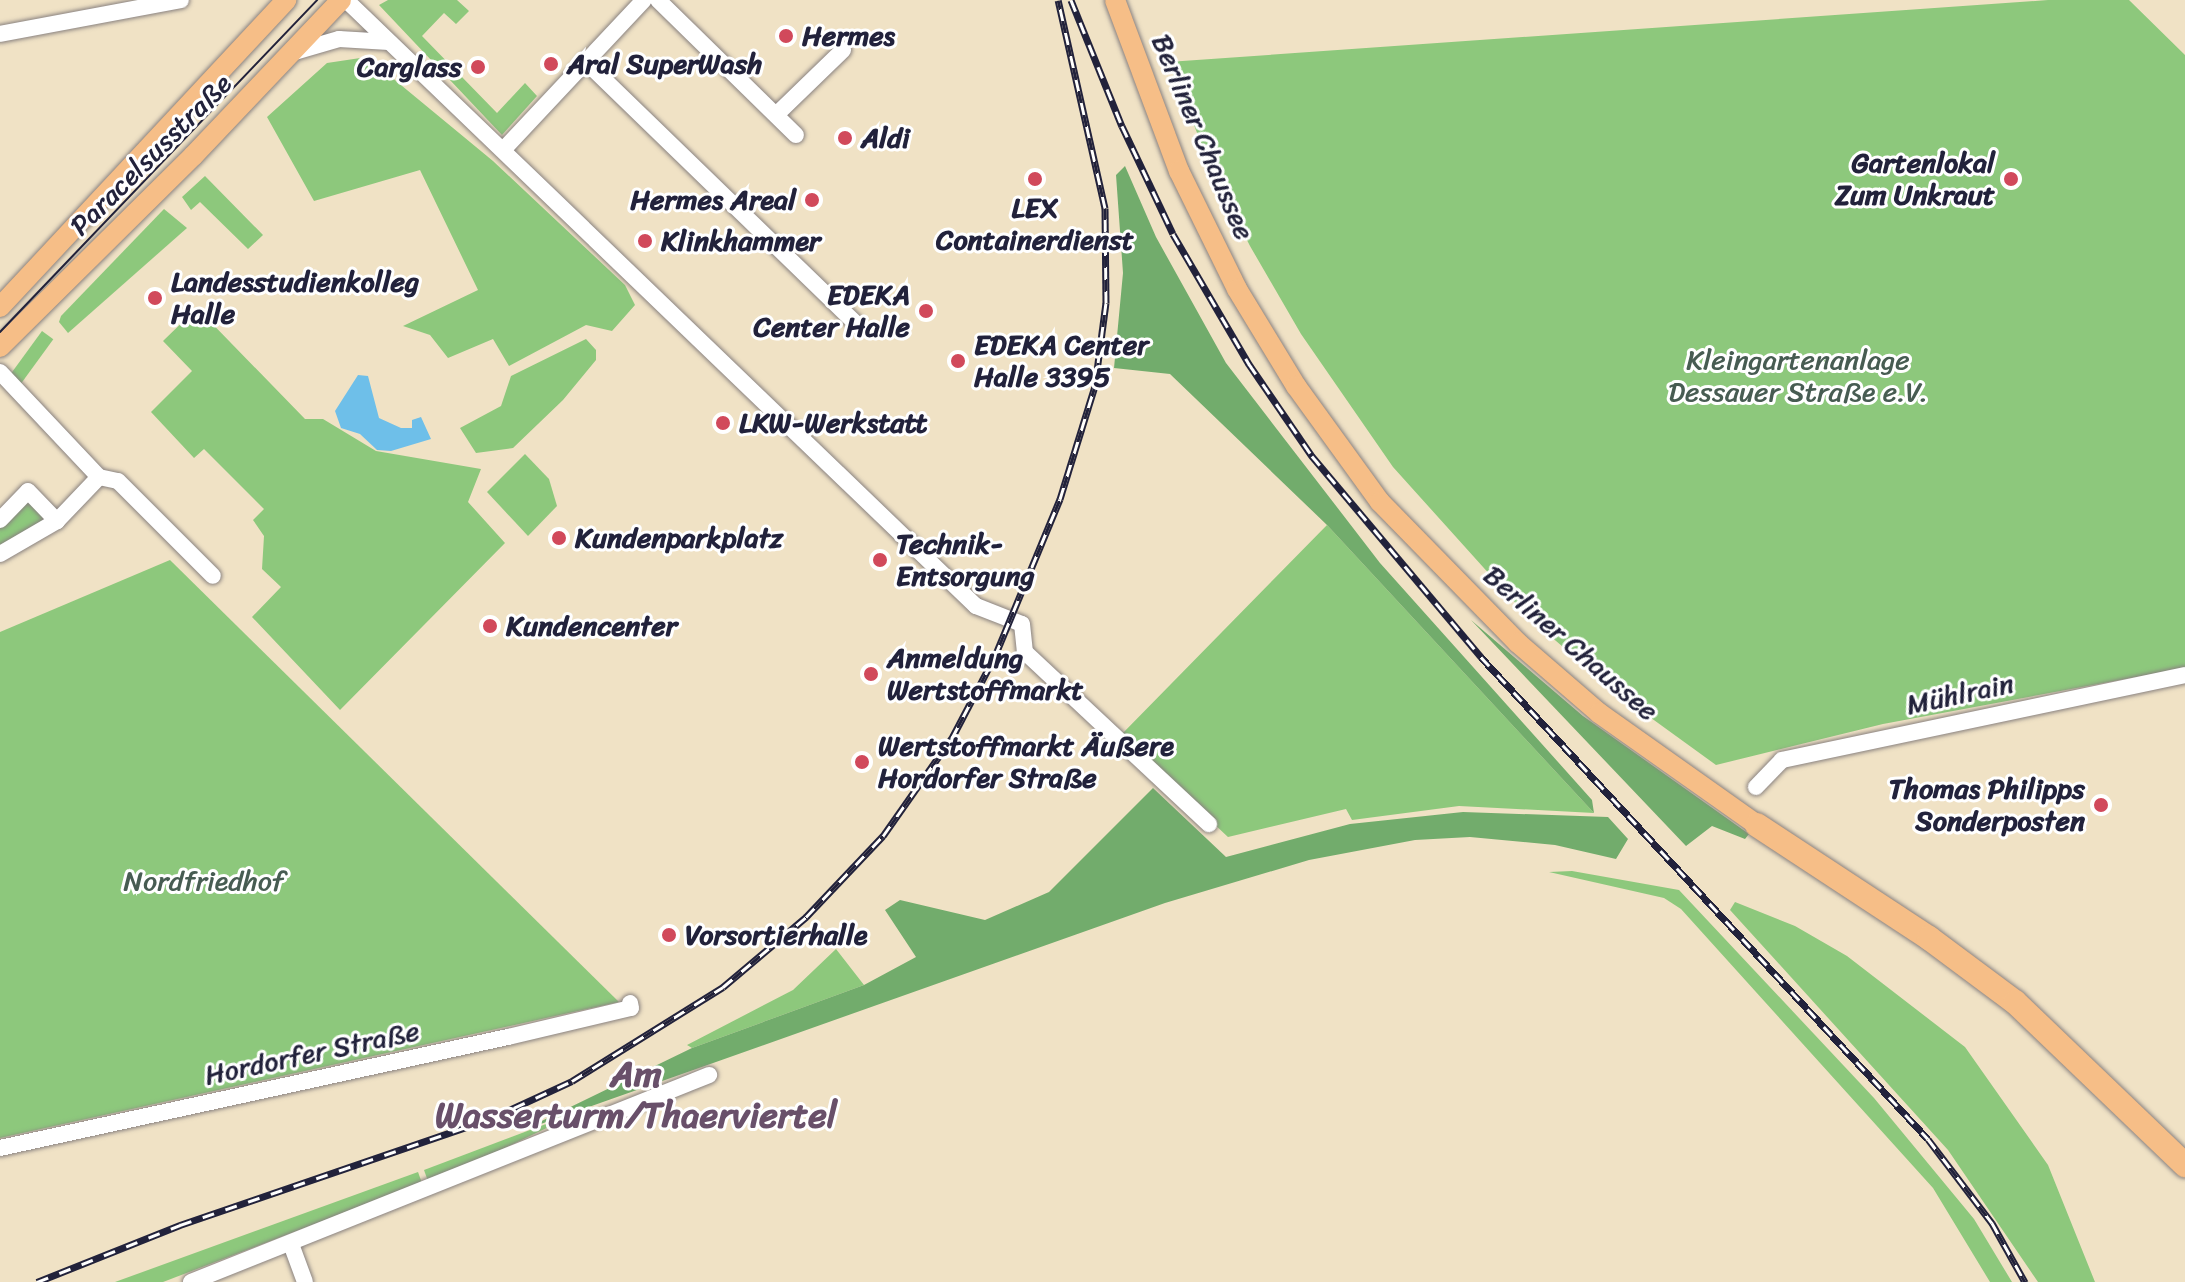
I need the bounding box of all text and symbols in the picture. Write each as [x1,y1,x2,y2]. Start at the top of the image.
place label: Hermes [802,19,895,53]
marker: Hermes [777,27,795,45]
street label: Berliner Chaussee [1145,29,1261,245]
place label: Aral SuperWash [567,47,762,81]
place label: Carglass [357,50,462,84]
marker: Aral SuperWash [542,55,560,73]
marker: Carglass [469,58,487,76]
street label: Paracelsusstraße [63,67,239,243]
place label: Aldi [861,121,910,155]
marker: Aldi [836,129,854,147]
place label: Gartenlokal Zum Unkraut [1835,146,1995,212]
marker: LEX Containerdienst [1026,170,1044,188]
marker: Gartenlokal Zum Unkraut [2002,170,2020,188]
place label: Hermes Areal [629,183,796,217]
marker: Hermes Areal [803,191,821,209]
place label: LEX Containerdienst [936,191,1134,257]
place label: Klinkhammer [661,224,820,258]
marker: Klinkhammer [636,232,654,250]
place label: Landesstudienkolleg Halle [171,265,419,331]
place label: EDEKA Center Halle [753,278,910,344]
marker: Landesstudienkolleg Halle [146,289,164,307]
marker: EDEKA Center Halle [917,302,935,320]
place label: EDEKA Center Halle 3395 [974,328,1149,394]
park label: Kleingartenanlage Dessauer Straße e.V. [1668,343,1928,409]
marker: EDEKA Center Halle 3395 [949,352,967,370]
place label: LKW-Werkstatt [739,406,928,440]
marker: LKW-Werkstatt [714,414,732,432]
place label: Kundenparkplatz [575,521,783,555]
place label: Technik- Entsorgung [896,527,1035,593]
marker: Kundenparkplatz [550,529,568,547]
marker: Technik- Entsorgung [871,551,889,569]
street label: Berliner Chaussee [1477,558,1665,728]
place label: Kundencenter [506,609,677,643]
marker: Kundencenter [481,617,499,635]
place label: Anmeldung Wertstoffmarkt [887,641,1084,707]
marker: Anmeldung Wertstoffmarkt [862,665,880,683]
street label: Mühlrain [1903,666,2017,722]
place label: Wertstoffmarkt Äußere Hordorfer Straße [878,729,1174,795]
marker: Wertstoffmarkt Äußere Hordorfer Straße [853,753,871,771]
place label: Thomas Philipps Sonderposten [1889,772,2085,838]
marker: Thomas Philipps Sonderposten [2092,796,2110,814]
park label: Nordfriedhof [124,864,284,898]
place label: Vorsortierhalle [685,918,868,952]
marker: Vorsortierhalle [660,926,678,944]
street label: Hordorfer Straße [201,1014,423,1092]
district label: Am Wasserturm/Thaerviertel [435,1052,837,1137]

